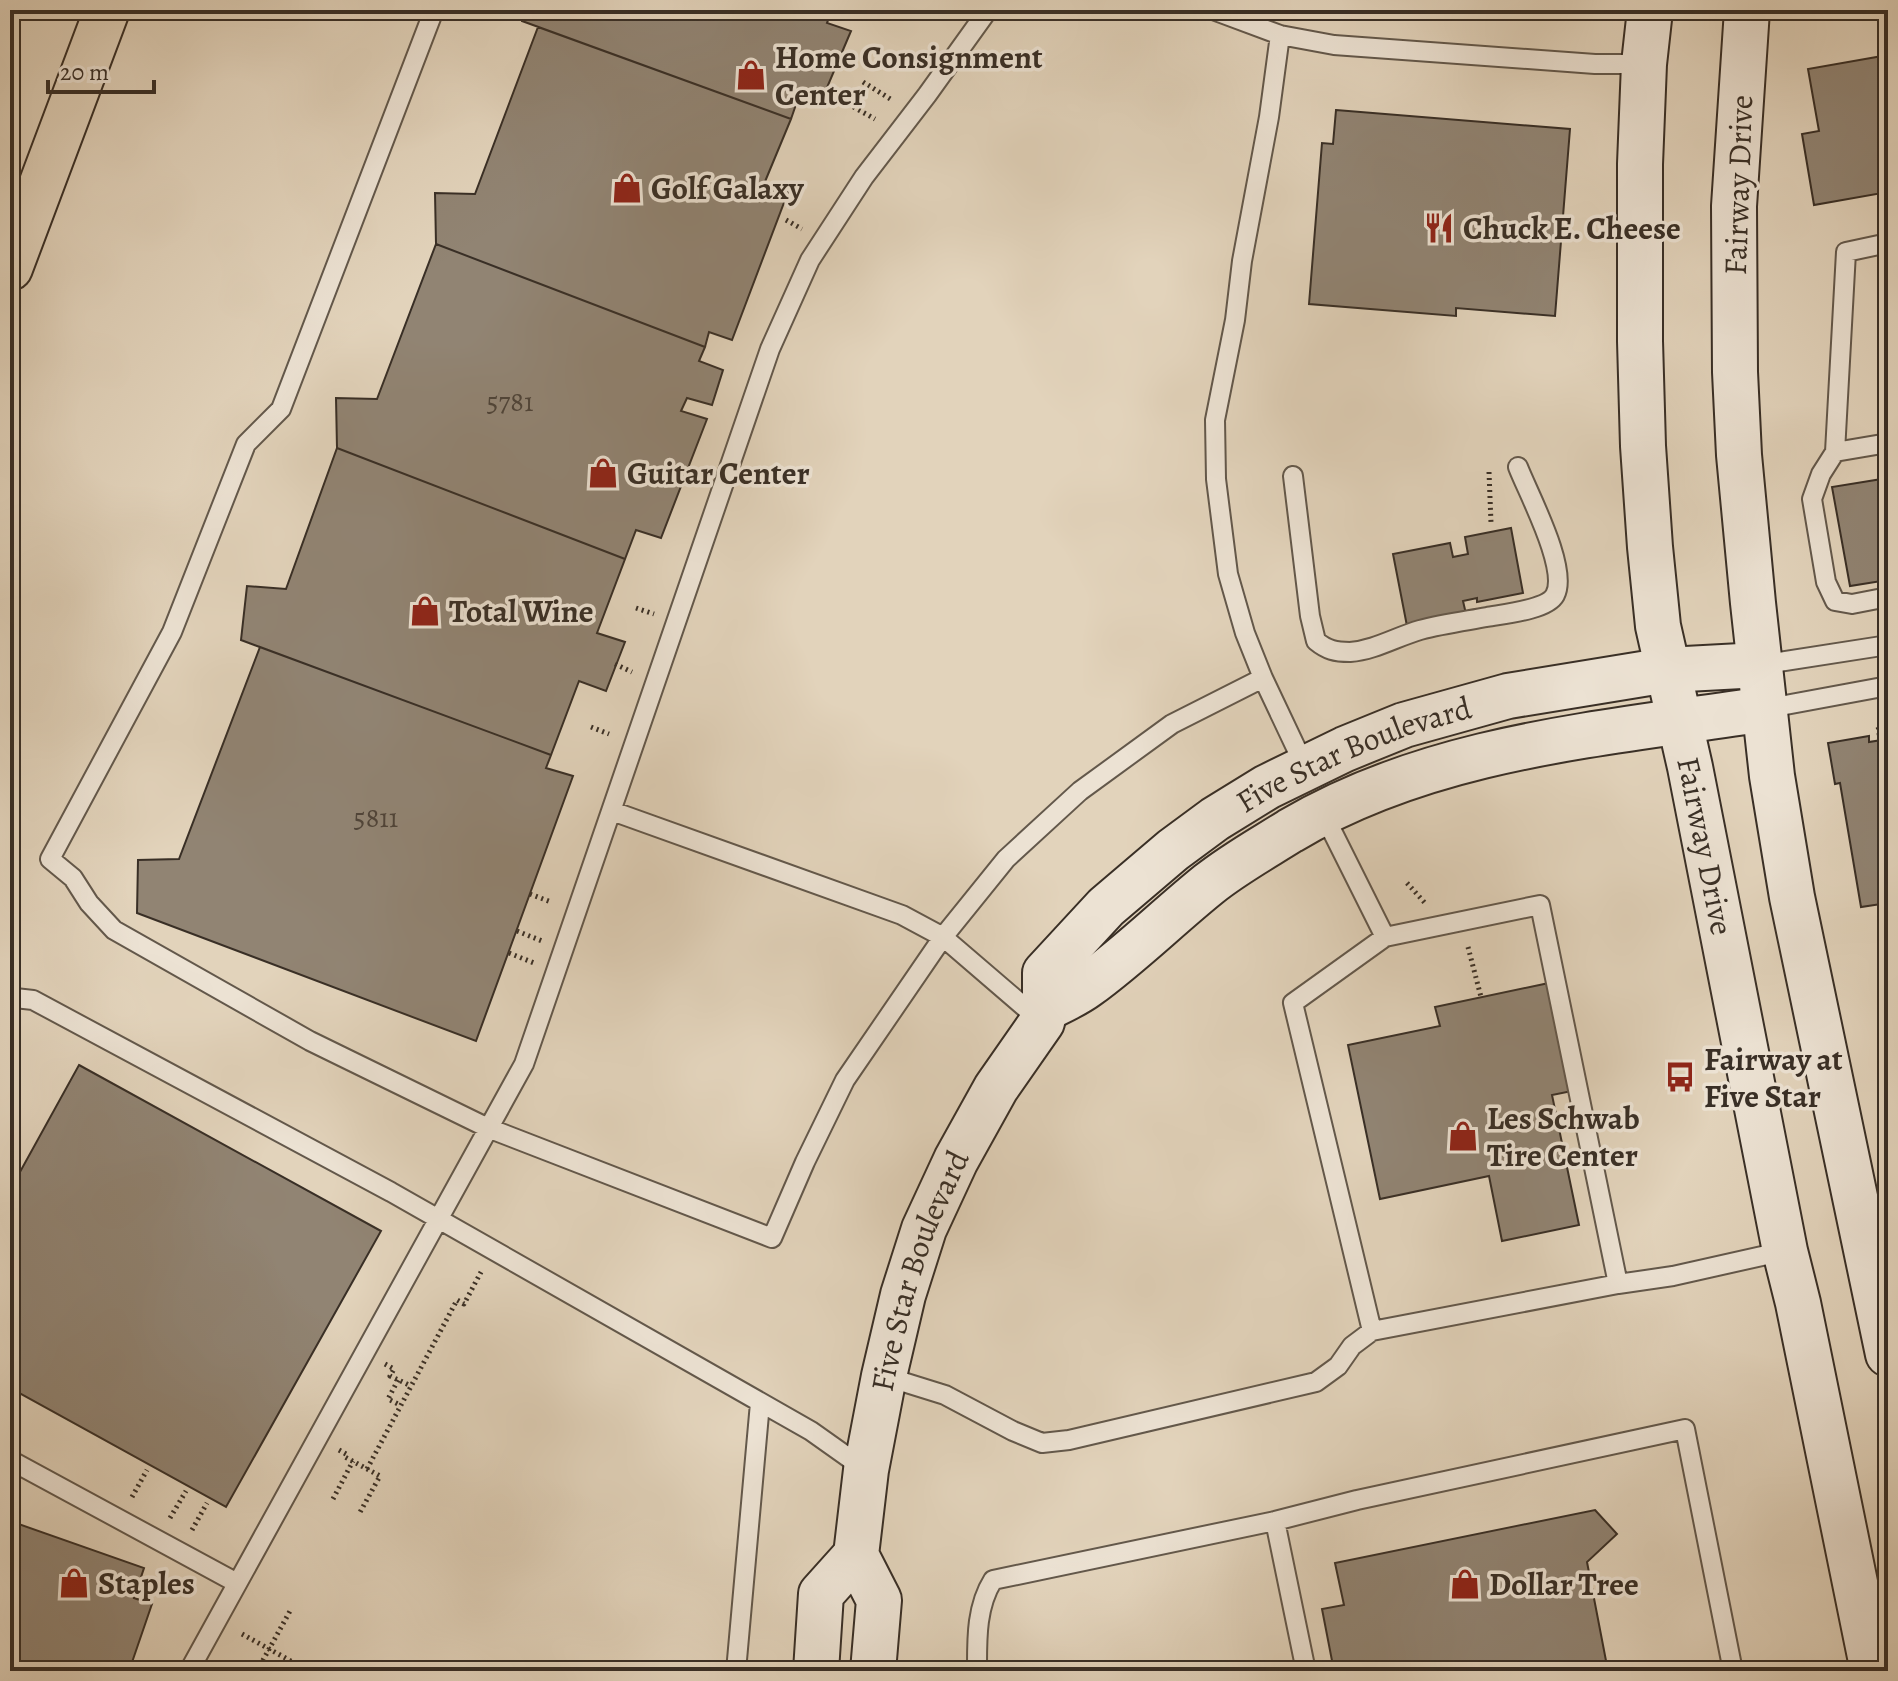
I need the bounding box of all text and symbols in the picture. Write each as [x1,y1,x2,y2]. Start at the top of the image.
place label: Home Consignment Center [775,35,1043,116]
scale bar [48,44,154,94]
text: 20 m [60,56,109,88]
shop icon: Home Consignment Center [734,58,768,92]
street label: Fairway Drive [1713,94,1763,276]
place label: Golf Galaxy [651,166,805,210]
shop icon: Golf Galaxy [610,171,644,205]
place label: Chuck E. Cheese [1463,206,1681,250]
restaurant icon: Chuck E. Cheese [1422,211,1456,245]
house number: 5781 [487,383,533,421]
place label: Guitar Center [627,451,810,495]
shop icon: Guitar Center [586,456,620,490]
place label: Total Wine [449,589,594,633]
shop icon: Total Wine [408,594,442,628]
street label: Five Star Boulevard [1227,685,1477,823]
street label: Fairway Drive [1666,752,1744,939]
house number: 5811 [354,799,398,837]
place label: Fairway at Five Star [1704,1037,1843,1118]
bus stop icon: Fairway at Five Star [1663,1060,1697,1094]
place label: Les Schwab Tire Center [1487,1096,1640,1177]
shop icon: Les Schwab Tire Center [1446,1119,1480,1153]
street label: Five Star Boulevard [860,1142,980,1395]
place label: Staples [98,1561,195,1605]
place label: Dollar Tree [1489,1562,1639,1606]
shop icon: Staples [57,1566,91,1600]
shop icon: Dollar Tree [1448,1567,1482,1601]

